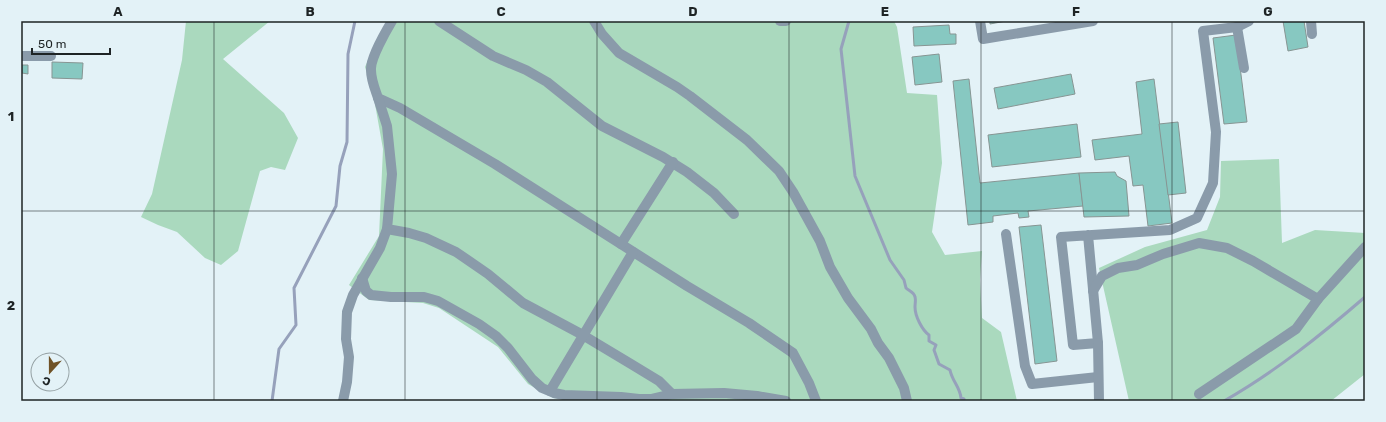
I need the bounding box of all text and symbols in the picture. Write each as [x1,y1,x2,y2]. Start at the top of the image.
text: A [113,4,123,19]
text: B [305,4,315,19]
text: C [496,4,506,19]
text: D [688,4,698,19]
text: E [881,4,889,19]
text: F [1072,4,1080,19]
text: G [1263,4,1273,19]
scale bar [32,30,110,56]
text: 50 m [38,37,66,51]
text: 1 [8,109,14,124]
text: 2 [7,298,15,313]
north arrow [30,352,70,392]
text: С [40,373,53,388]

